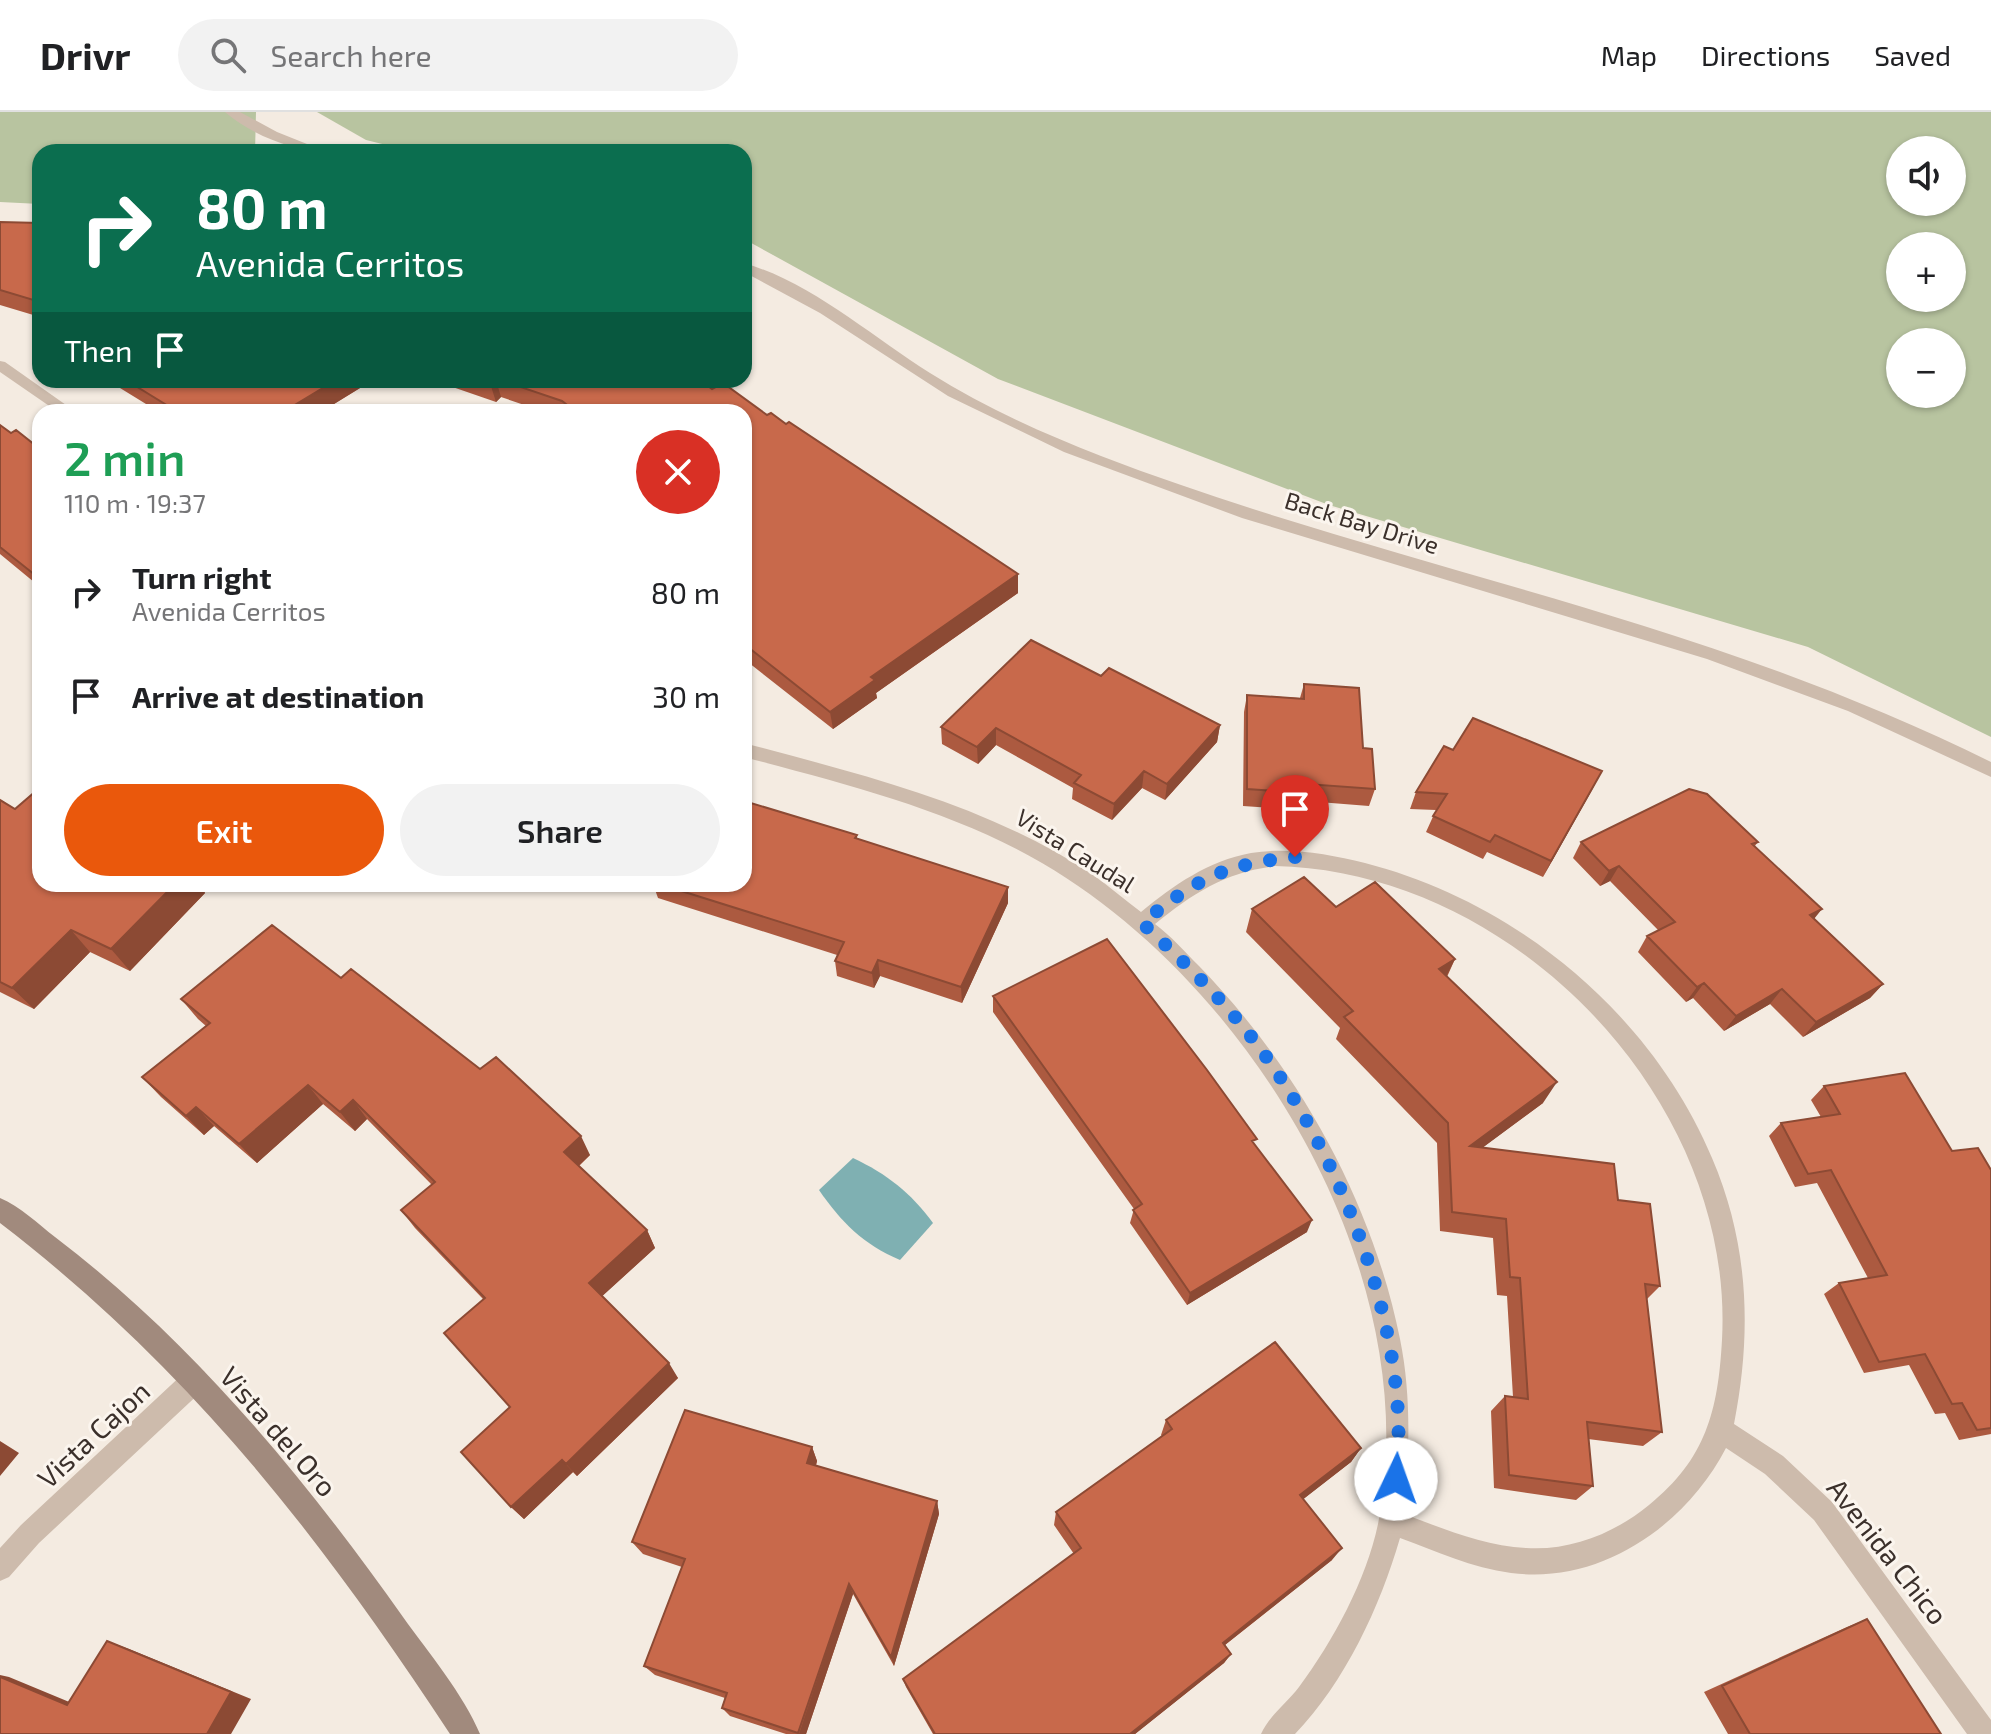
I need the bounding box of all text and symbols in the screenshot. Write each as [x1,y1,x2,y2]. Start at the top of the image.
search box [178,19,738,91]
text: Drivr [40,32,130,78]
icon: search [206,33,250,77]
text: Search here [270,37,432,73]
text: Map [1601,38,1657,72]
text: Directions [1701,38,1830,72]
text: Saved [1874,38,1951,72]
map controls [1886,136,1966,408]
button: sound [1886,136,1966,216]
text: 80 m [196,173,328,240]
icon: right [64,176,168,280]
button: + [1886,232,1966,312]
text: Avenida Cerritos [196,241,464,284]
icon: arrive [148,328,192,372]
button: − [1886,328,1966,408]
text: Then [64,332,132,368]
text: 2 min [64,428,185,486]
button: close [636,430,720,514]
street label: Back Bay Drive [1281,485,1443,559]
text: 110 m · 19:37 [64,487,206,518]
text: Turn right [132,559,272,595]
icon: right [64,570,108,614]
text: 80 m [651,574,720,610]
text: Avenida Cerritos [132,595,326,626]
icon: arrive [64,674,108,718]
text: Arrive at destination [132,678,424,714]
text: 30 m [652,678,720,714]
pin [1261,775,1329,857]
button: Exit [64,784,384,876]
button: Share [400,784,720,876]
icon: arrive [1273,787,1317,831]
street label: Vista Caudal [1011,802,1141,898]
street label: Vista del Oro [213,1359,345,1503]
street label: Vista Cajon [30,1373,156,1495]
position arrow [1354,1437,1438,1521]
street label: Avenida Chico [1820,1471,1956,1631]

